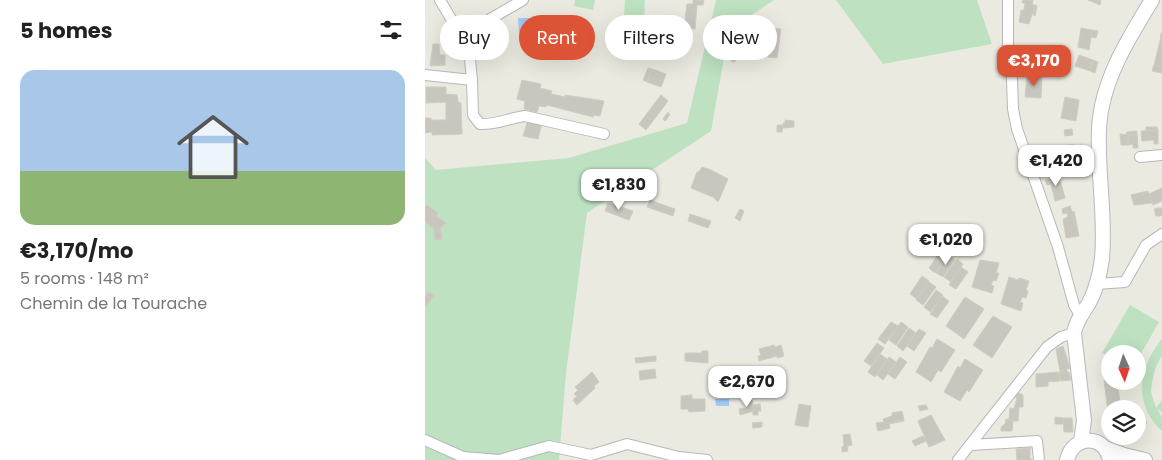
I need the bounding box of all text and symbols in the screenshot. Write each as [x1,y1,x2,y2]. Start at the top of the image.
chip: Buy [440,15,509,60]
chip: Rent [519,15,595,60]
chip: Filters [605,15,693,60]
chip: New [703,15,777,60]
text: 5 homes [20,16,113,45]
icon: filters [377,16,405,44]
pin: €3,170 [993,44,1075,87]
text: €3,170 [1008,49,1060,72]
icon: home [168,102,258,192]
pin: €1,420 [1015,144,1097,187]
text: €1,420 [1029,149,1083,172]
pin: €1,830 [578,168,660,211]
text: €1,830 [592,173,646,196]
pin: €1,020 [905,224,987,266]
text: €1,020 [919,228,973,251]
text: €3,170/mo [20,236,133,265]
text: 5 rooms · 148 m² [20,267,149,290]
text: Chemin de la Tourache [20,292,207,315]
north arrow [1101,345,1146,390]
map controls [1101,345,1146,445]
pin: €2,670 [706,366,788,408]
text: €2,670 [719,370,775,393]
button: layers [1101,400,1146,445]

